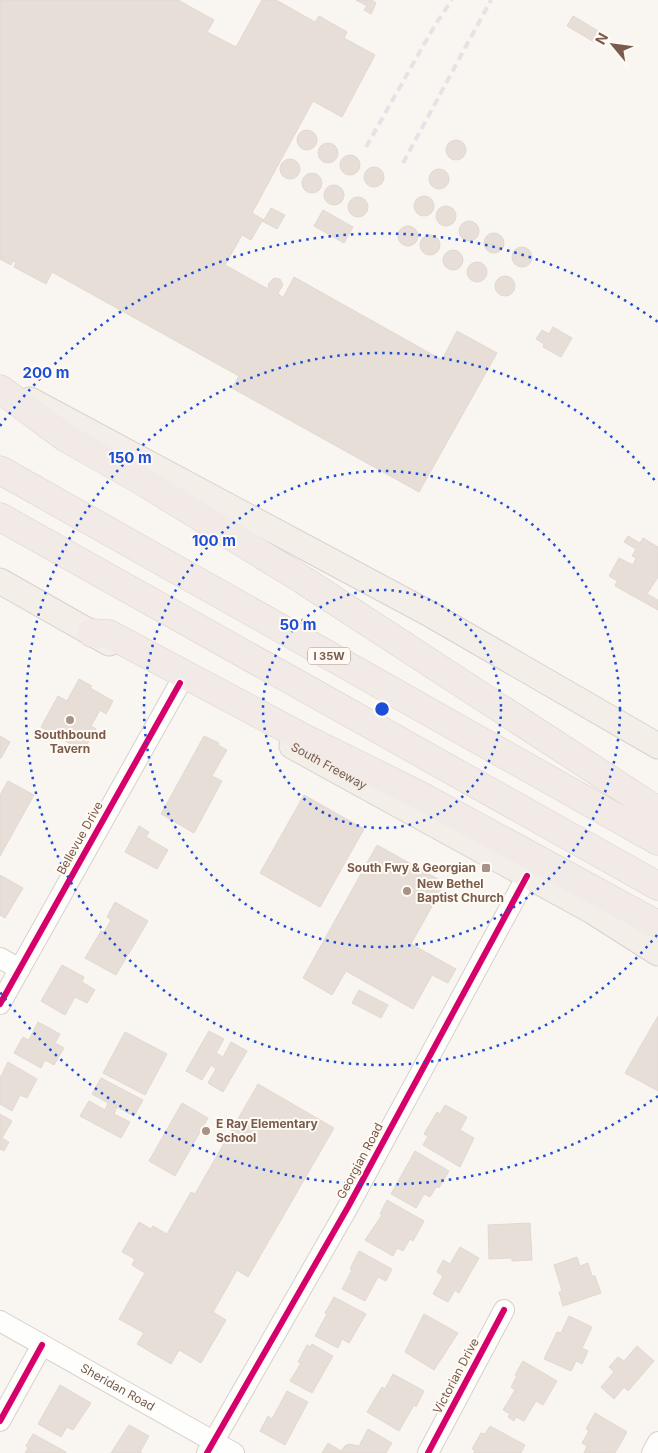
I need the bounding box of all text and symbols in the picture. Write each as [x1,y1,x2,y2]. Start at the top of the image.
north arrow [588,20,638,70]
text: N [591,30,611,47]
text: 200 m [23,363,69,382]
text: 150 m [108,448,152,467]
text: 100 m [192,531,236,550]
text: 50 m [280,615,316,634]
road number: I 35W [308,648,350,664]
centre of rings [373,700,391,718]
marker: Southbound Tavern [64,714,76,726]
place label: Southbound Tavern [34,727,106,756]
street label: South Freeway [288,739,370,793]
street label: Bellevue Drive [53,799,106,877]
place label: South Fwy & Georgian [347,860,476,875]
marker: South Fwy & Georgian [480,862,492,874]
place label: New Bethel Baptist Church [417,876,504,905]
marker: New Bethel Baptist Church [401,885,413,897]
place label: E Ray Elementary School [216,1116,319,1145]
street label: Georgian Road [333,1120,386,1201]
marker: E Ray Elementary School [200,1125,212,1137]
street label: Victorian Drive [429,1335,482,1416]
street label: Sheridan Road [78,1360,158,1414]

